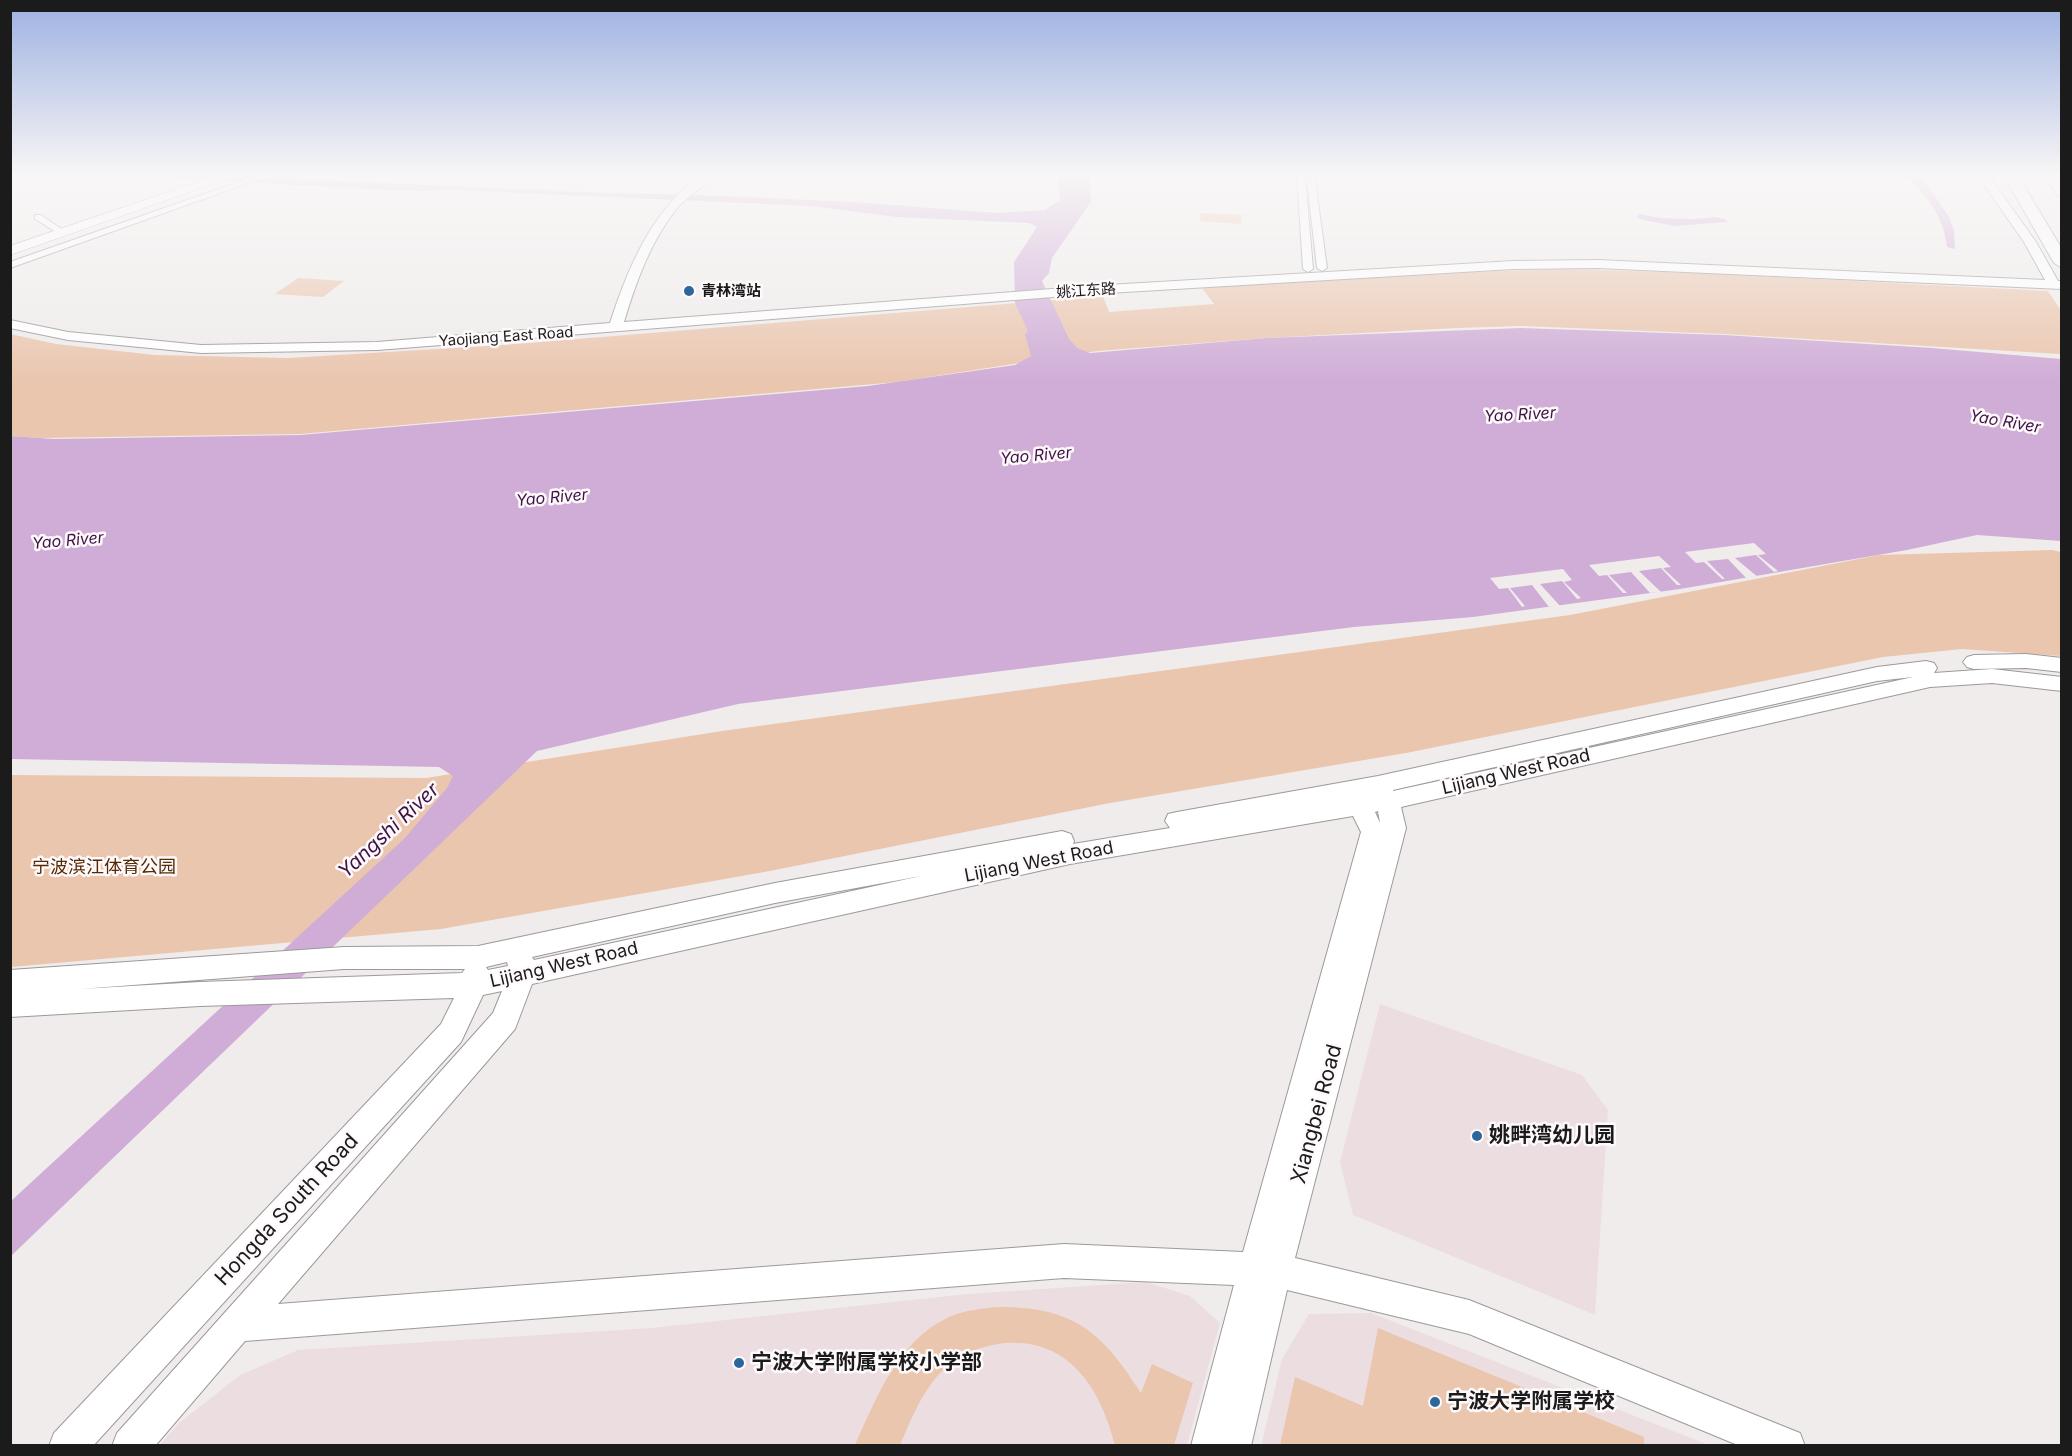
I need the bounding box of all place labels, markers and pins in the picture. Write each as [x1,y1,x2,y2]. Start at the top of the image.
place label: 青林湾站 [701,282,761,300]
marker: 青林湾站 [682,284,696,298]
place label: 姚畔湾幼儿园 [1489,1123,1615,1149]
marker: 姚畔湾幼儿园 [1470,1129,1484,1143]
place label: 宁波大学附属学校小学部 [751,1350,982,1376]
marker: 宁波大学附属学校小学部 [732,1356,746,1370]
place label: 宁波大学附属学校 [1447,1389,1615,1415]
marker: 宁波大学附属学校 [1428,1395,1442,1409]

